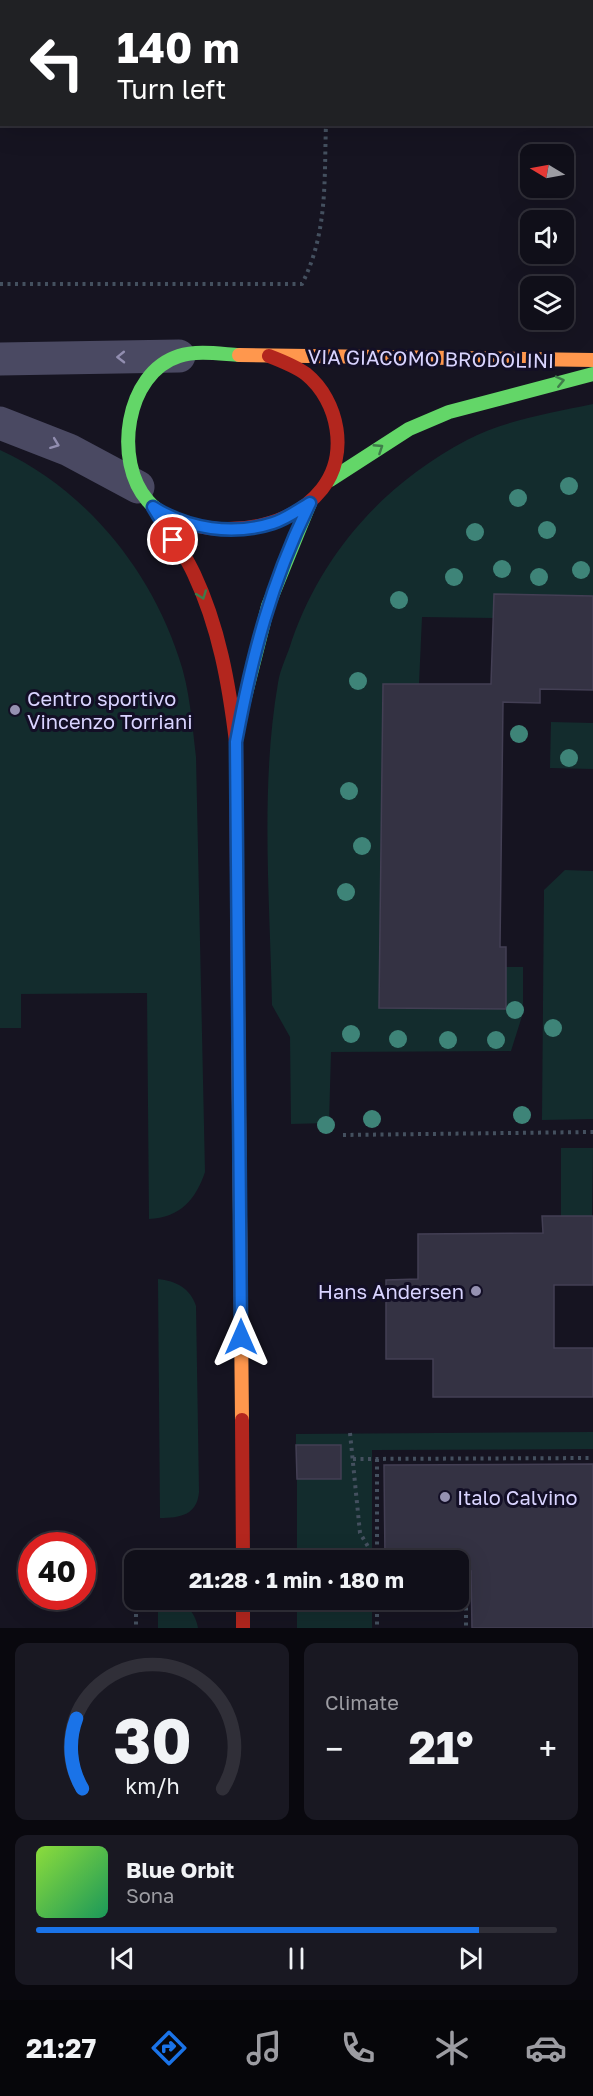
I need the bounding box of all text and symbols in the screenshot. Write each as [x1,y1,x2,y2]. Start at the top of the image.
text: 140 m [117,22,239,72]
icon: left [18,24,96,102]
text: Turn left [117,73,226,105]
north arrow [520,144,574,198]
map controls [520,144,574,330]
button: sound [520,210,574,264]
button: layers [520,276,574,330]
street label: VIA GIACOMO BRODOLINI [307,344,555,372]
one-way arrow [116,351,125,363]
one-way arrow [555,376,565,389]
one-way arrow [48,437,59,449]
one-way arrow [372,445,383,456]
pin [147,514,198,565]
icon: arrive [156,523,189,556]
one-way arrow [194,589,207,600]
place label: Centro sportivo Vincenzo Torriani [27,686,193,733]
marker: Centro sportivo Vincenzo Torriani [8,703,22,717]
place label: Hans Andersen [318,1279,464,1303]
marker: Hans Andersen [469,1284,483,1298]
position arrow [209,1305,273,1369]
place label: Italo Calvino [457,1485,578,1509]
marker: Italo Calvino [438,1490,452,1504]
speed limit sign: 40 [18,1532,96,1610]
text: 21:28 · 1 min · 180 m [189,1566,404,1593]
text: Climate [325,1690,399,1714]
text: 30 [113,1702,191,1777]
text: 21° [408,1720,474,1774]
text: − [325,1729,343,1768]
text: + [539,1729,557,1768]
text: km/h [125,1773,179,1799]
text: Blue Orbit [126,1856,234,1883]
text: Sona [126,1883,174,1907]
icon: previous [106,1942,139,1975]
icon: pause [280,1942,313,1975]
icon: next [454,1942,487,1975]
icon: directions [148,2027,190,2069]
icon: music [243,2027,285,2069]
icon: phone [337,2027,379,2069]
icon: climate [431,2027,473,2069]
icon: car [525,2027,567,2069]
text: 21:27 [26,2032,96,2064]

